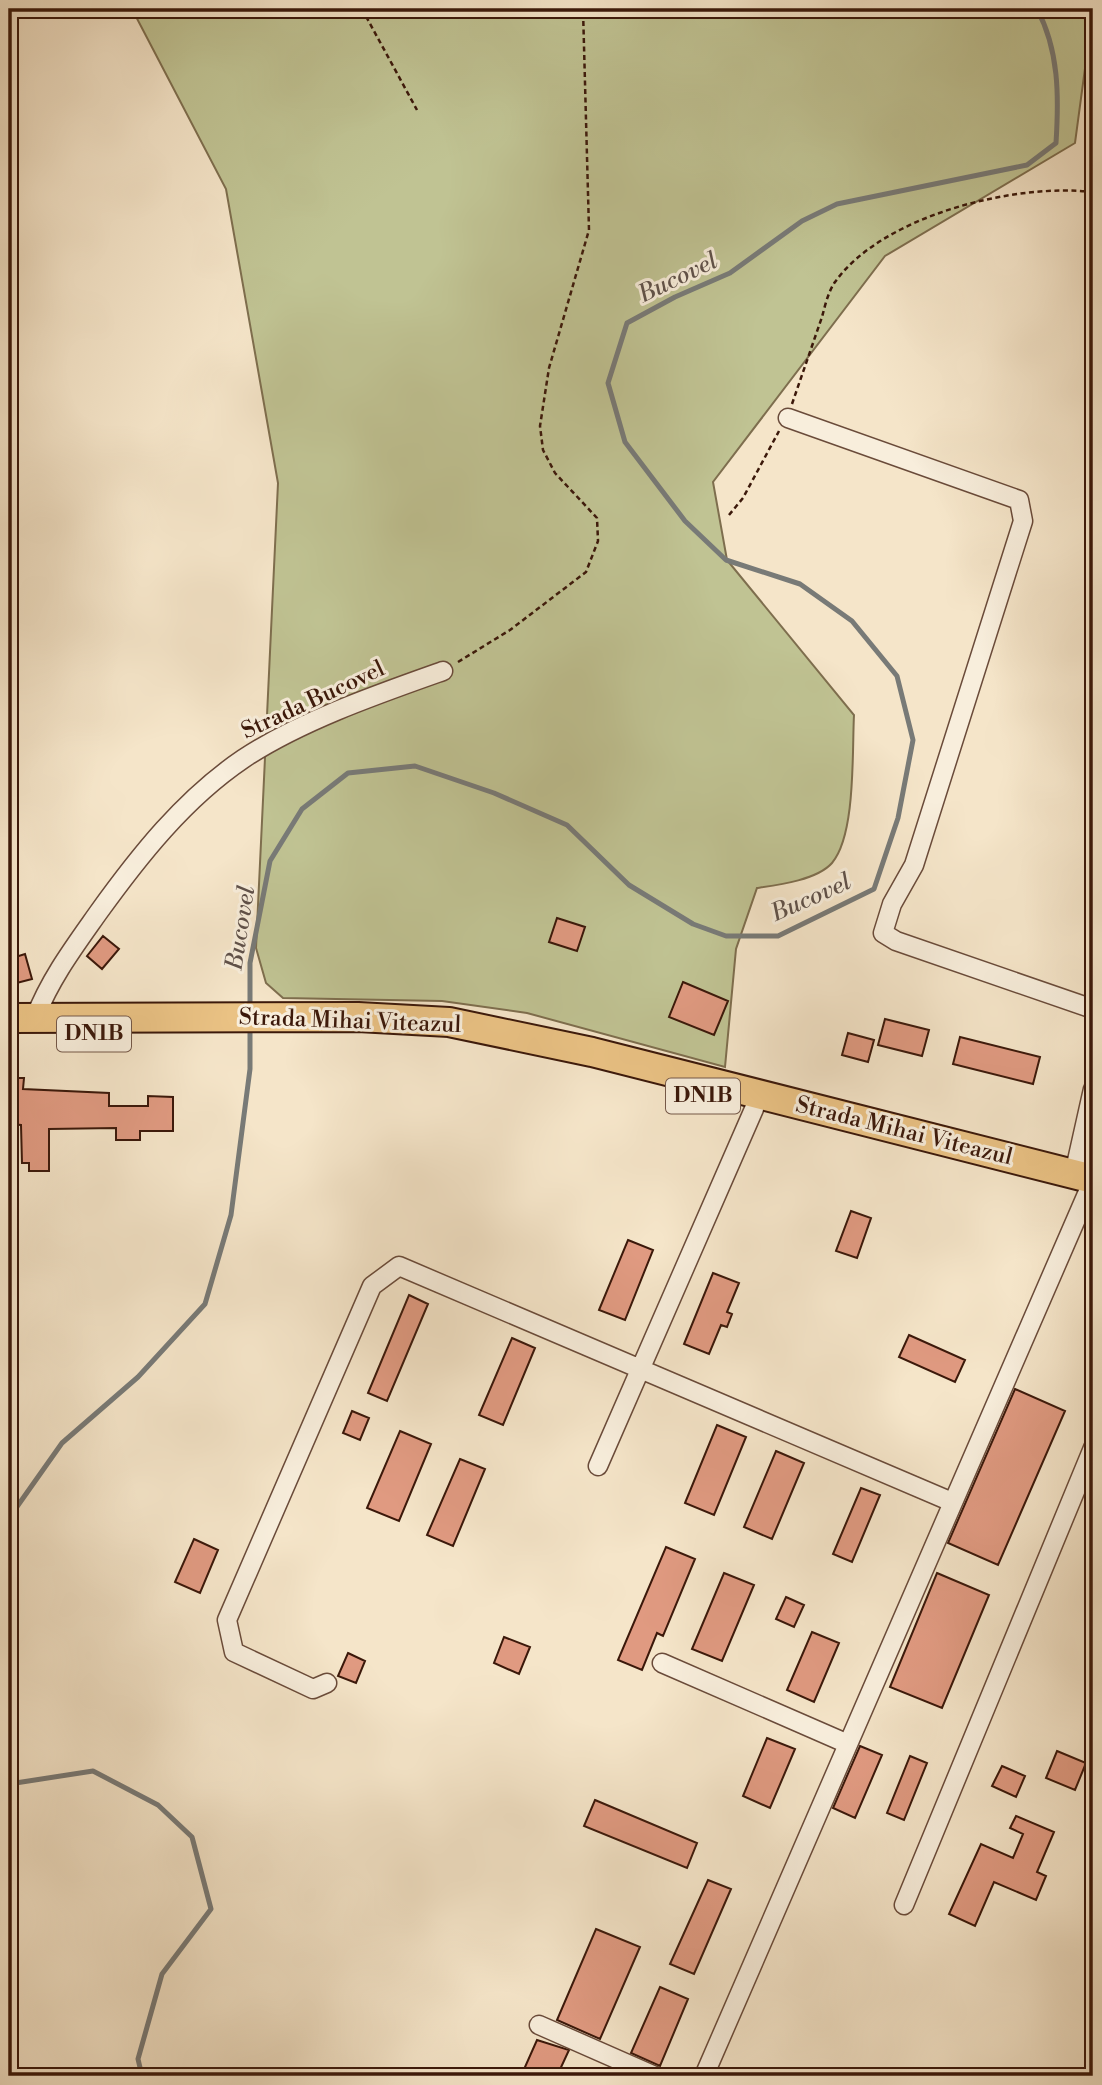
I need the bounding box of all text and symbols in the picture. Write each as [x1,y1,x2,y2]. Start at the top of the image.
water label: Bucovel [632,246,723,310]
street label: Strada Bucovel [237,654,389,745]
water label: Bucovel [765,867,856,929]
water label: Bucovel [219,884,262,973]
street label: Strada Mihai Viteazul [238,1003,462,1039]
road number: DN1B [57,1016,131,1052]
road number: DN1B [666,1078,740,1114]
street label: Strada Mihai Viteazul [793,1091,1016,1172]

